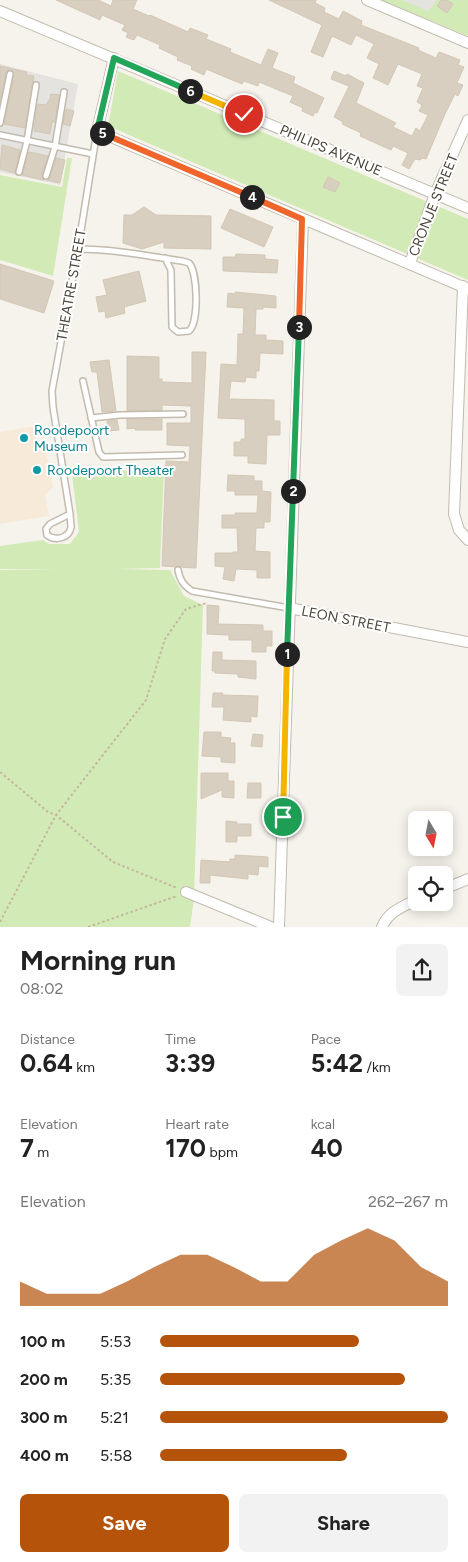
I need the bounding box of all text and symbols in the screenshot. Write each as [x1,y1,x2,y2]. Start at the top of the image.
pin: 6 [178,78,202,104]
text: 6 [186,83,195,100]
pin [223,93,265,135]
icon: check [230,100,258,128]
pin: 5 [90,120,114,146]
street label: PHILIPS AVENUE [277,121,385,180]
text: 5 [98,125,107,142]
street label: CRONJE STREET [405,151,462,259]
pin: 4 [240,184,264,210]
text: 4 [248,189,257,206]
street label: THEATRE STREET [53,227,90,342]
pin: 3 [286,314,312,340]
text: 3 [296,319,303,336]
place label: Roodepoort Museum [34,422,109,455]
marker: Roodepoort Museum [18,432,30,444]
place label: Roodepoort Theater [47,462,174,479]
marker: Roodepoort Theater [31,464,43,476]
pin: 2 [280,478,306,504]
text: 2 [289,483,298,500]
street label: LEON STREET [300,603,392,636]
pin: 1 [274,642,300,666]
text: 1 [285,646,290,663]
pin [262,796,304,838]
icon: arrive [269,803,297,831]
north arrow [408,811,452,856]
map controls [408,811,453,911]
button: locate [408,866,453,911]
text: Morning run [20,943,176,977]
button: share [396,944,448,996]
text: 08:02 [20,979,63,998]
text: Distance [20,1031,75,1048]
text: Time [165,1031,196,1048]
text: Pace [311,1031,341,1048]
text: 0.64 [20,1048,73,1078]
text: 3:39 [165,1048,215,1078]
text: 5:42 [311,1048,363,1078]
text: km [73,1059,95,1076]
text: /km [363,1059,391,1076]
text: Elevation [20,1116,78,1133]
text: Heart rate [165,1116,229,1133]
text: kcal [311,1116,335,1133]
text: 7 [20,1133,34,1163]
text: 170 [165,1133,206,1163]
text: 40 [311,1133,343,1163]
text: m [34,1144,49,1161]
text: bpm [206,1144,238,1161]
text: Elevation [20,1192,86,1211]
text: 262–267 m [368,1192,448,1211]
text: 100 m [20,1332,65,1351]
text: 5:53 [100,1332,131,1351]
text: 200 m [20,1370,68,1389]
text: 5:35 [100,1370,131,1389]
text: 300 m [20,1408,67,1427]
text: 5:21 [100,1408,129,1427]
text: 400 m [20,1446,69,1465]
text: 5:58 [100,1446,132,1465]
button: Save [20,1494,229,1552]
button: Share [239,1494,448,1552]

